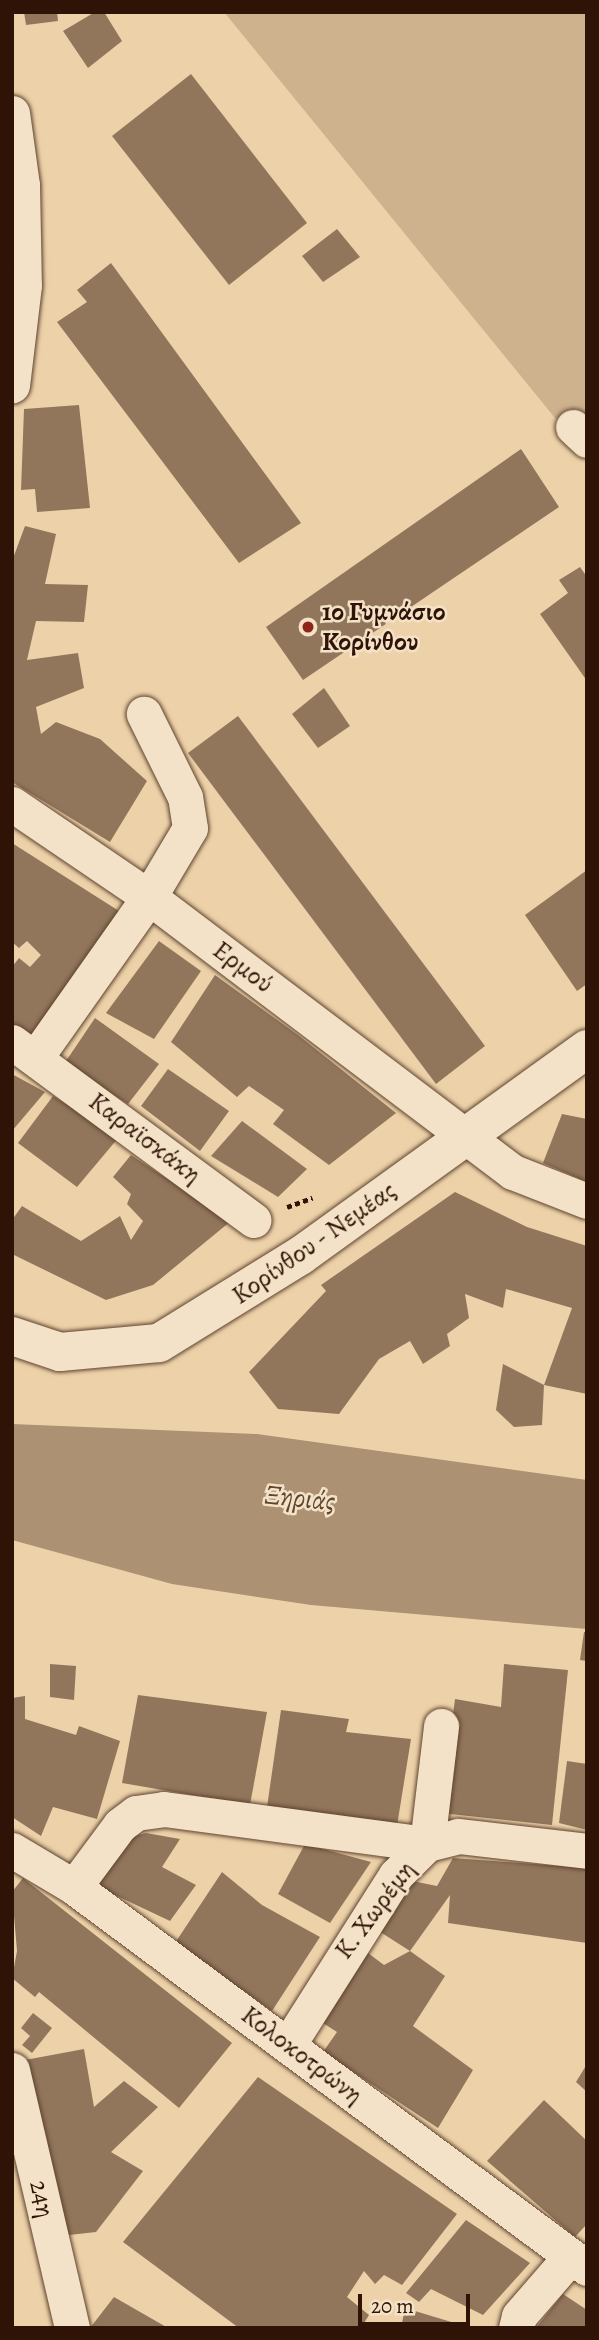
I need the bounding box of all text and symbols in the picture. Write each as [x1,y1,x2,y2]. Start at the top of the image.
place label: 1ο Γυμνάσιο Κορίνθου [322,596,446,658]
marker: 1ο Γυμνάσιο Κορίνθου [300,619,316,635]
street label: Ερμού [207,934,279,1000]
street label: Καραϊσκάκη [83,1086,207,1190]
street label: Κορίνθου - Νεμέας [226,1175,402,1311]
water label: Ξηριάς [263,1478,337,1518]
street label: Κ. Χωρέμη [328,1855,422,1965]
street label: Κολοκοτρώνη [235,1999,369,2111]
street label: 24η [23,2177,61,2221]
scale bar [361,2280,473,2324]
text: 20 m [371,2292,414,2320]

